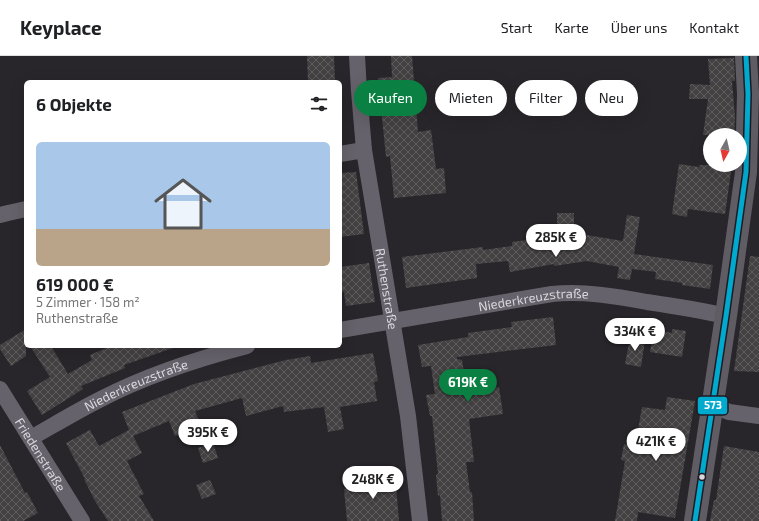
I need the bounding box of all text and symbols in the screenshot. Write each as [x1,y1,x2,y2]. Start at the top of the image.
text: Keyplace [20,16,102,39]
text: Start [501,19,532,36]
text: Karte [554,19,589,36]
text: Über uns [611,19,667,36]
text: Kontakt [689,19,739,36]
chip: Kaufen [354,80,427,116]
chip: Mieten [435,80,507,116]
chip: Filter [515,80,577,116]
chip: Neu [585,80,638,116]
icon: filters [308,93,330,115]
text: 6 Objekte [36,94,112,114]
north arrow [703,128,747,172]
map controls [703,128,747,172]
icon: home [147,168,219,240]
pin: 285K € [523,224,589,258]
text: 285K € [535,229,577,245]
street label: Ruthenstraße [372,247,402,331]
text: 619 000 € [36,274,114,294]
street label: Niederkreuzstraße [477,285,589,314]
text: 5 Zimmer · 158 m² [36,294,140,310]
text: Ruthenstraße [36,310,118,326]
pin: 334K € [602,318,668,352]
text: 334K € [614,323,656,339]
street label: Niederkreuzstraße [81,356,190,414]
pin: 619K € [435,369,501,403]
text: 619K € [448,374,488,390]
line badge: 573 [697,396,728,415]
text: 573 [704,398,722,411]
street label: Friedenstraße [12,415,70,494]
pin: 395K € [175,419,241,453]
text: 395K € [187,424,229,440]
pin: 421K € [623,428,689,462]
text: 421K € [636,433,676,449]
pin: 248K € [340,466,406,500]
text: 248K € [351,471,395,487]
unlabelled marker [697,472,707,482]

